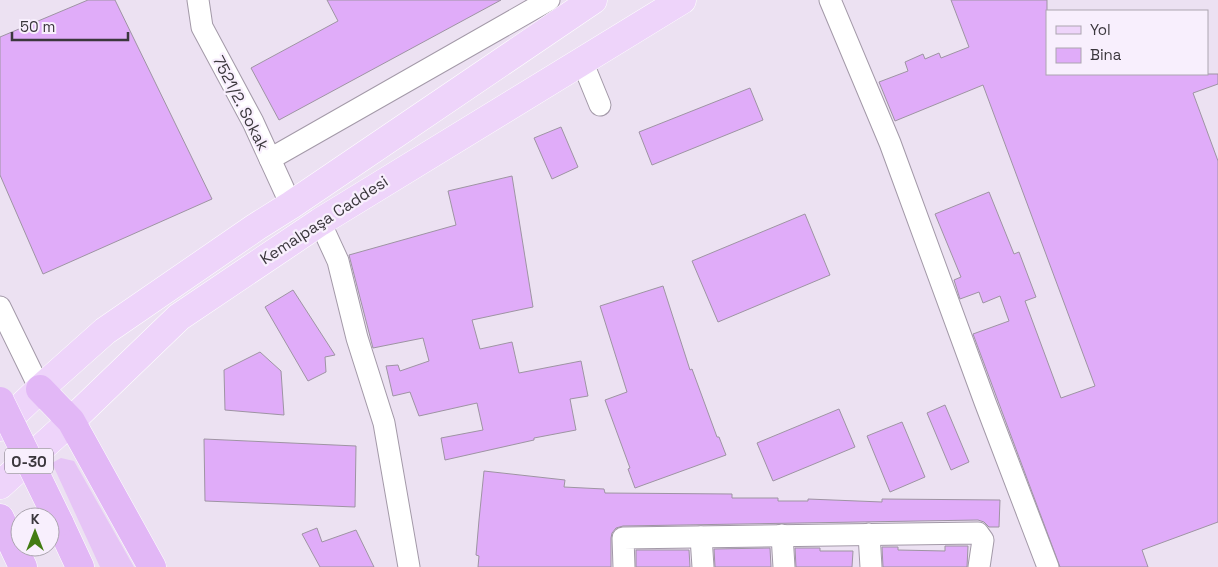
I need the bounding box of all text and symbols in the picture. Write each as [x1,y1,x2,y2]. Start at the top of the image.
scale bar [12,10,129,42]
legend [1046,10,1208,75]
text: 50 m [20,17,55,36]
text: Yol [1090,20,1111,39]
text: Bina [1090,45,1122,64]
street label: 7521/2. Sokak [208,52,274,154]
street label: Kemalpaşa Caddesi [256,171,392,269]
road number: O-30 [5,448,53,474]
north arrow [10,507,60,557]
text: K [31,510,40,528]

